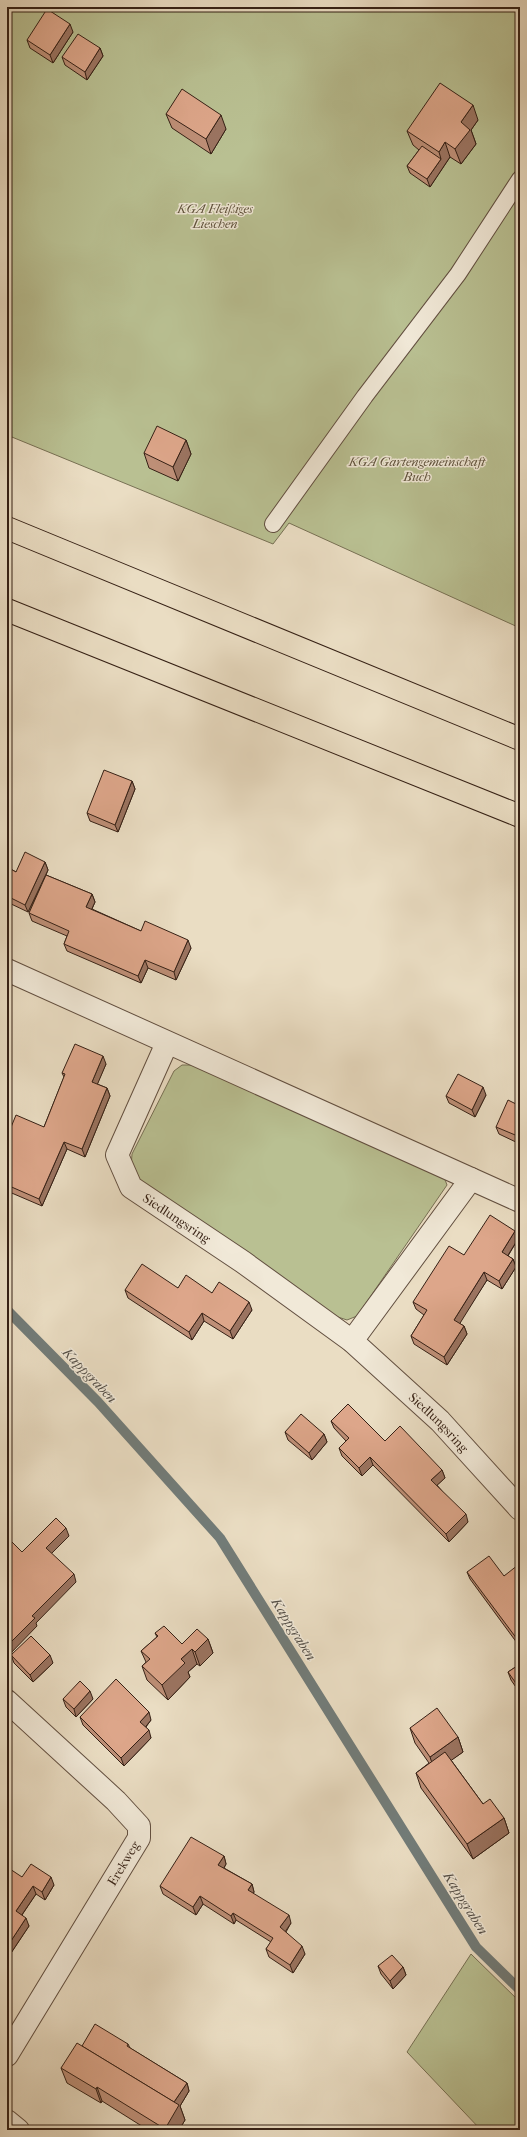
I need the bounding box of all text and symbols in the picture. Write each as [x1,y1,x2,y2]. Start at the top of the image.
park label: KGA Fleißiges Lieschen [176,201,254,231]
park label: KGA Gartengemeinschaft Buch [348,454,486,484]
street label: Siedlungsring [140,1190,214,1247]
water label: Kappgraben [58,1343,120,1407]
street label: Siedlungsring [406,1390,472,1456]
water label: Kappgraben [267,1594,320,1664]
street label: Erekweg [104,1837,143,1888]
water label: Kappgraben [439,1868,492,1938]

